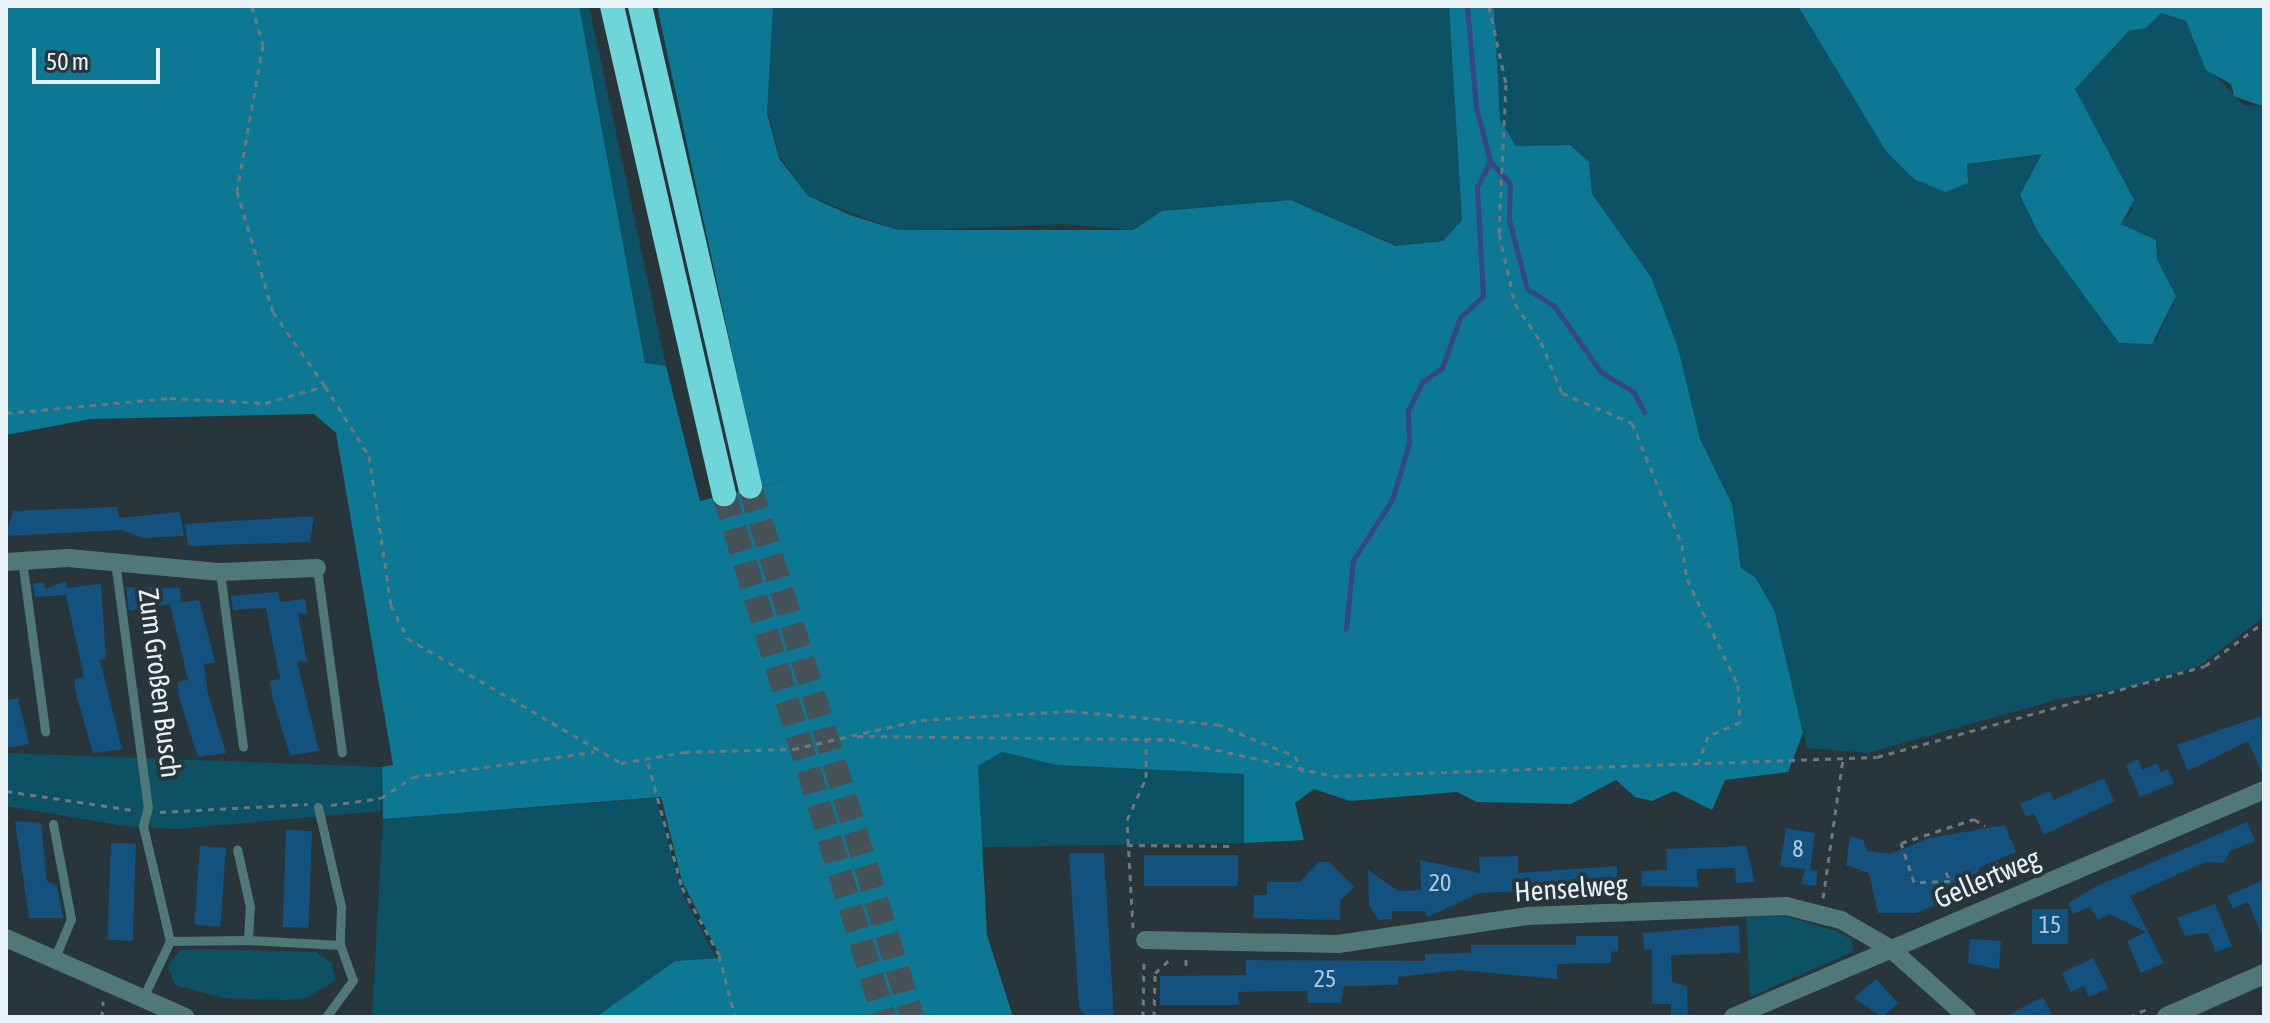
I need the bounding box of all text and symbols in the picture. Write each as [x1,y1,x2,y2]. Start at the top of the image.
scale bar [36,32,164,82]
text: 50 m [46,48,89,75]
street label: Zum Großen Busch [132,587,188,779]
house number: 8 [1792,835,1804,863]
street label: Gellertweg [1929,841,2045,915]
street label: Henselweg [1513,867,1629,909]
house number: 20 [1429,869,1451,897]
house number: 15 [2039,911,2061,939]
house number: 25 [1314,965,1336,993]

